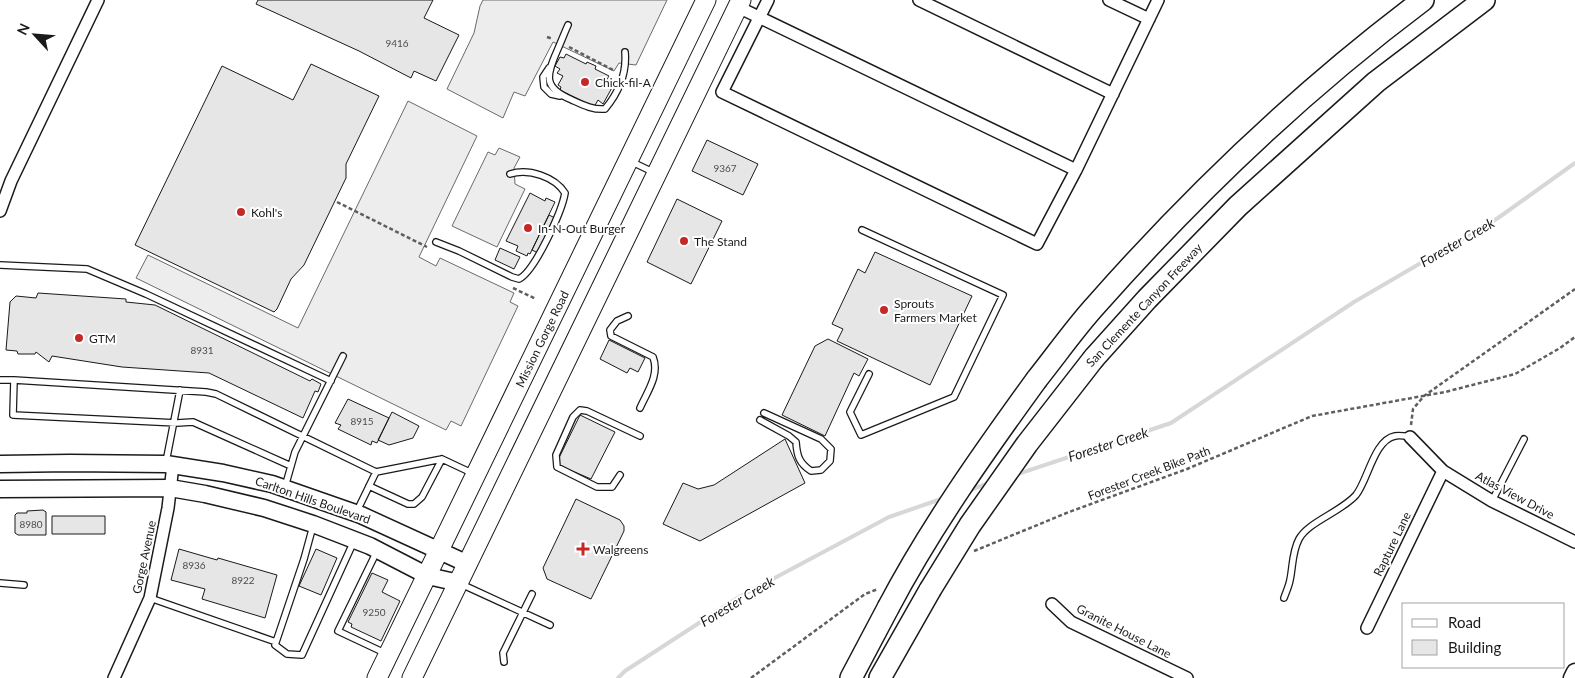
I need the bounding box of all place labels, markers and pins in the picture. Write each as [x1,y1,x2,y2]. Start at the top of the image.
place label: Chick-fil-A [595,75,652,90]
marker: Chick-fil-A [579,76,591,88]
place label: Kohl's [251,205,282,220]
marker: Kohl's [235,206,247,218]
place label: In-N-Out Burger [538,221,626,236]
marker: In-N-Out Burger [522,222,534,234]
place label: The Stand [694,234,747,249]
marker: The Stand [678,235,690,247]
place label: Sprouts Farmers Market [894,296,977,325]
marker: Sprouts Farmers Market [878,304,890,316]
place label: GTM [89,331,116,346]
marker: GTM [73,332,85,344]
place label: Walgreens [593,542,648,557]
marker: Walgreens [577,543,589,555]

